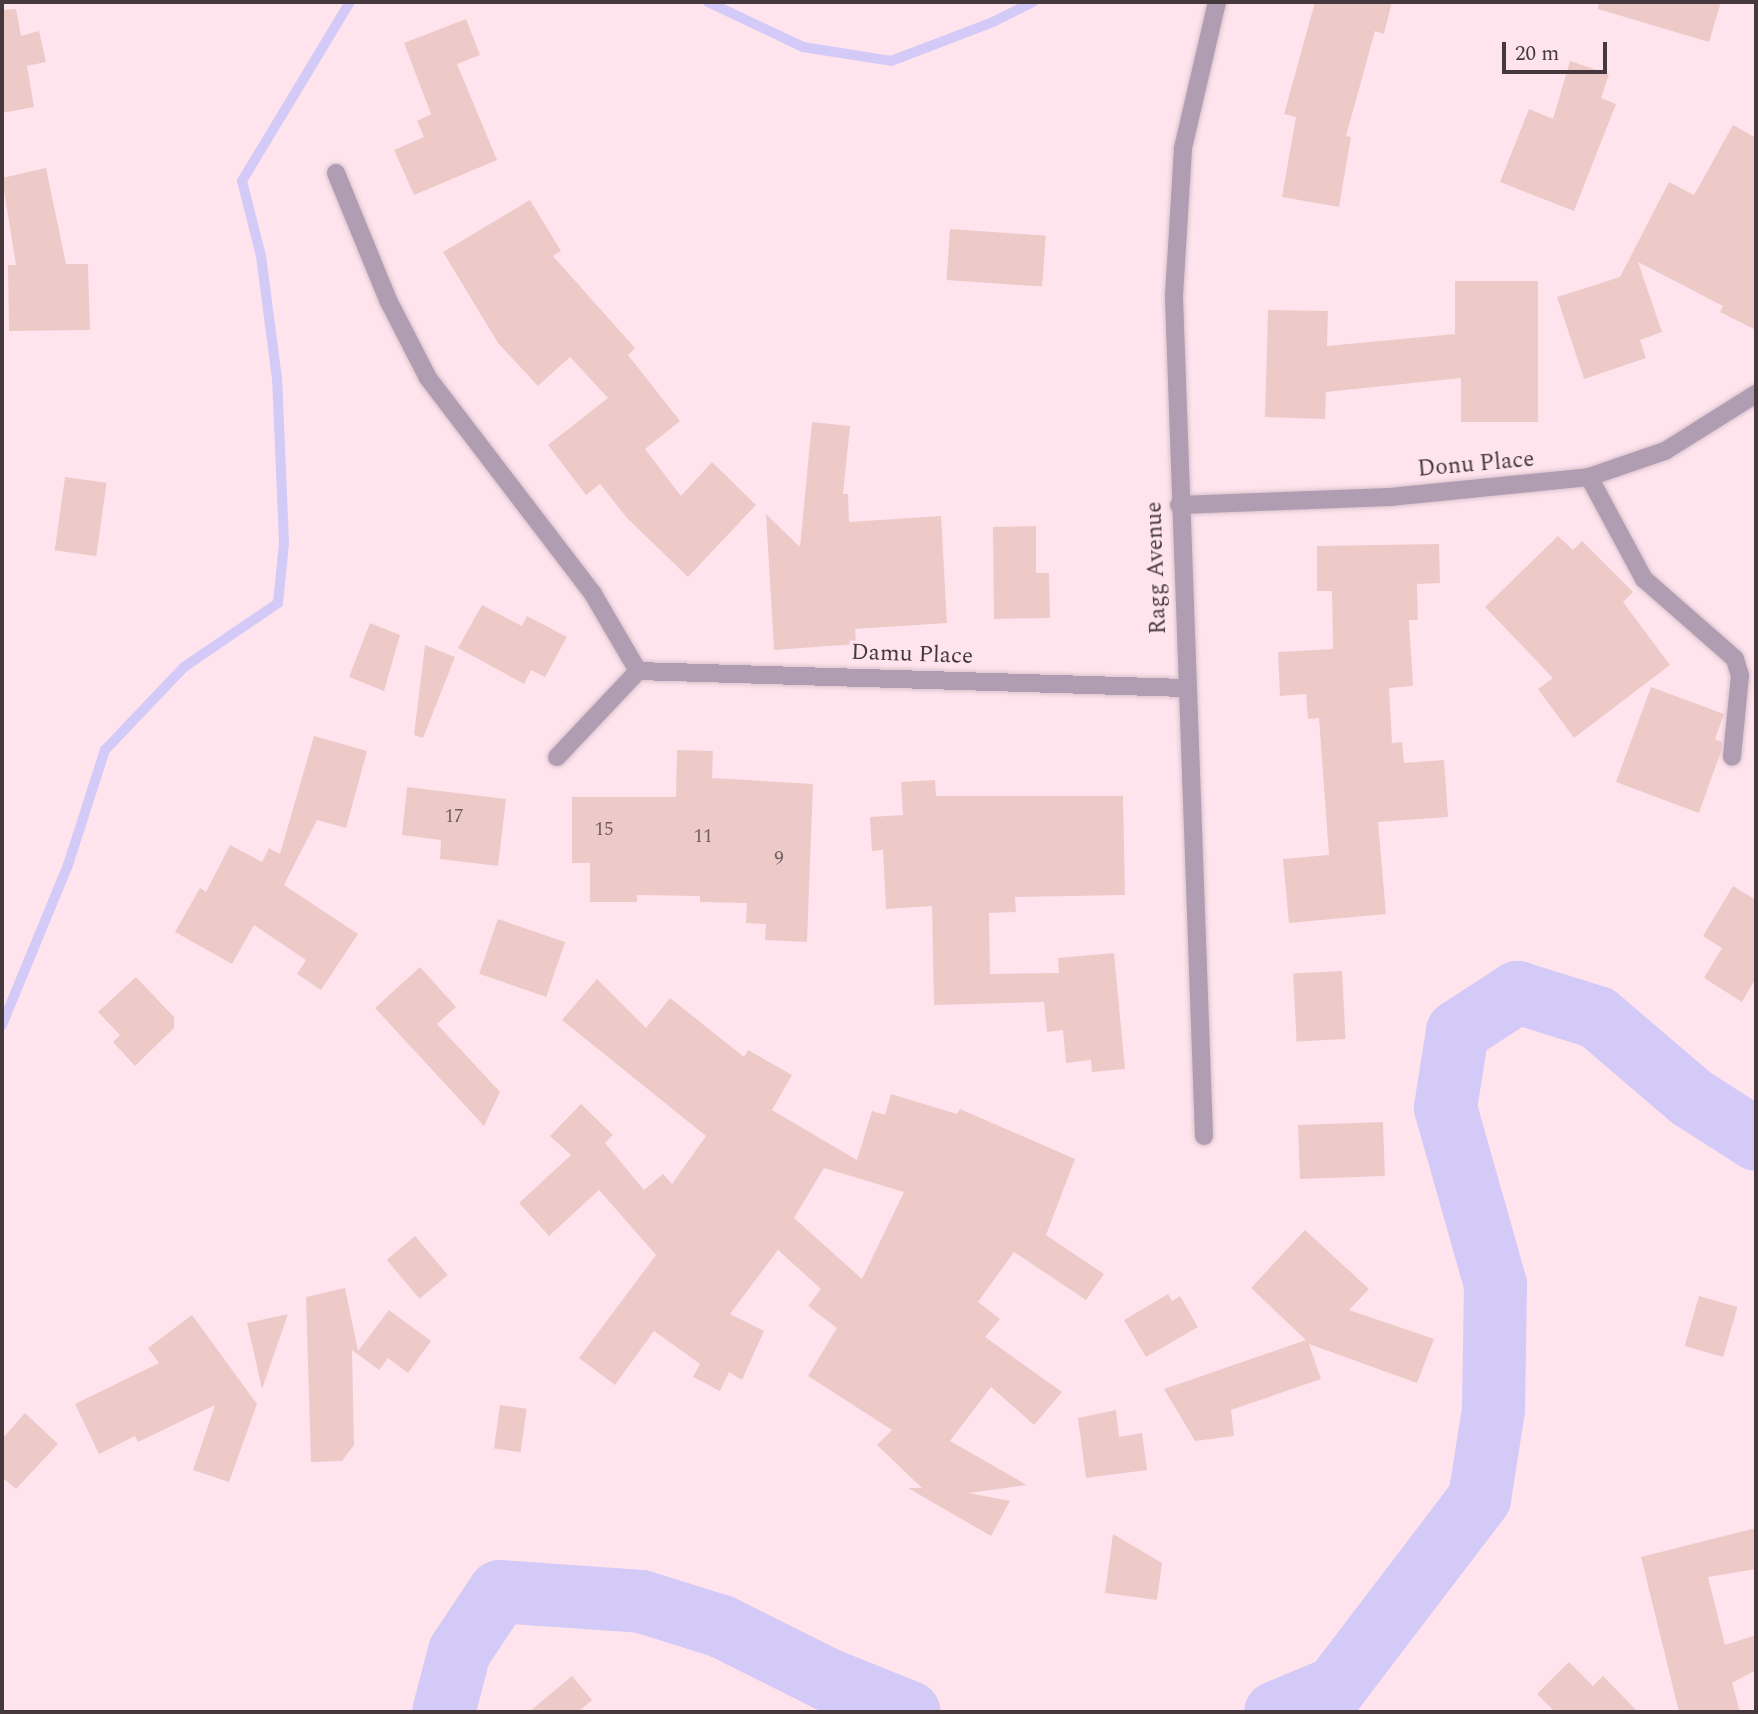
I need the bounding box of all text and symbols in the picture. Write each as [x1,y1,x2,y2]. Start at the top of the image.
scale bar [1506,28,1611,72]
text: 20 m [1515,38,1559,70]
street label: Donu Place [1416,446,1536,484]
street label: Ragg Avenue [1141,501,1173,635]
street label: Damu Place [850,639,974,671]
house number: 17 [445,806,463,828]
house number: 15 [595,819,613,841]
house number: 11 [694,826,712,848]
house number: 9 [774,848,784,870]

